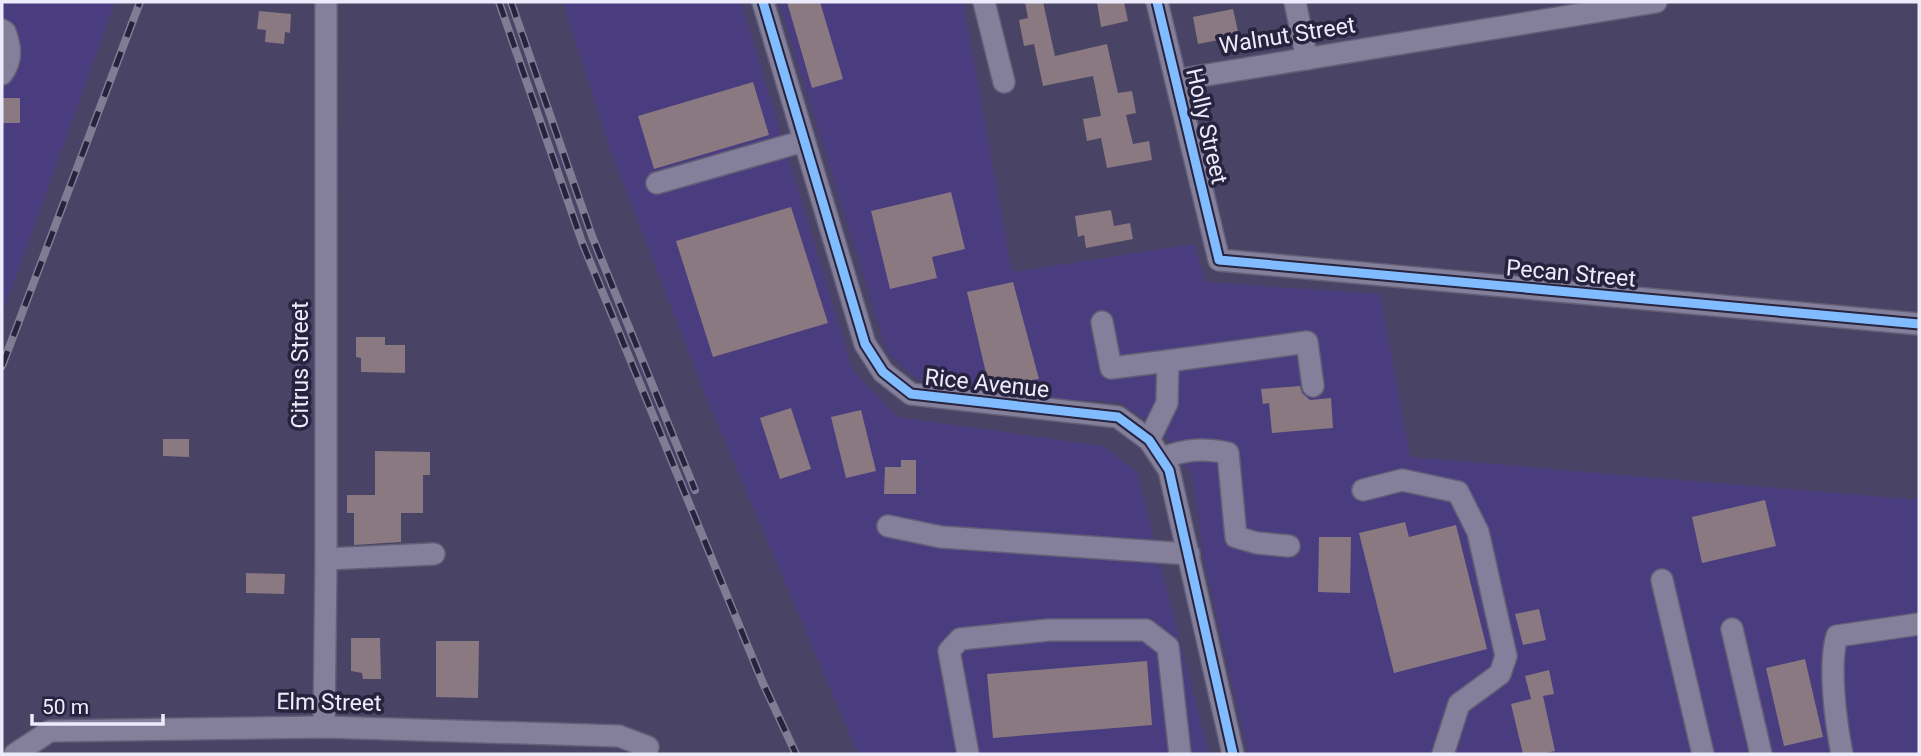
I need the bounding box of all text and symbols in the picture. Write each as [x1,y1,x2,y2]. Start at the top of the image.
street label: Walnut Street [1217,11,1357,60]
street label: Holly Street [1180,66,1233,187]
street label: Pecan Street [1505,254,1637,293]
street label: Citrus Street [287,302,314,428]
street label: Rice Avenue [923,364,1050,403]
scale bar [32,682,163,726]
street label: Elm Street [276,688,382,717]
text: 50 m [42,695,89,719]

